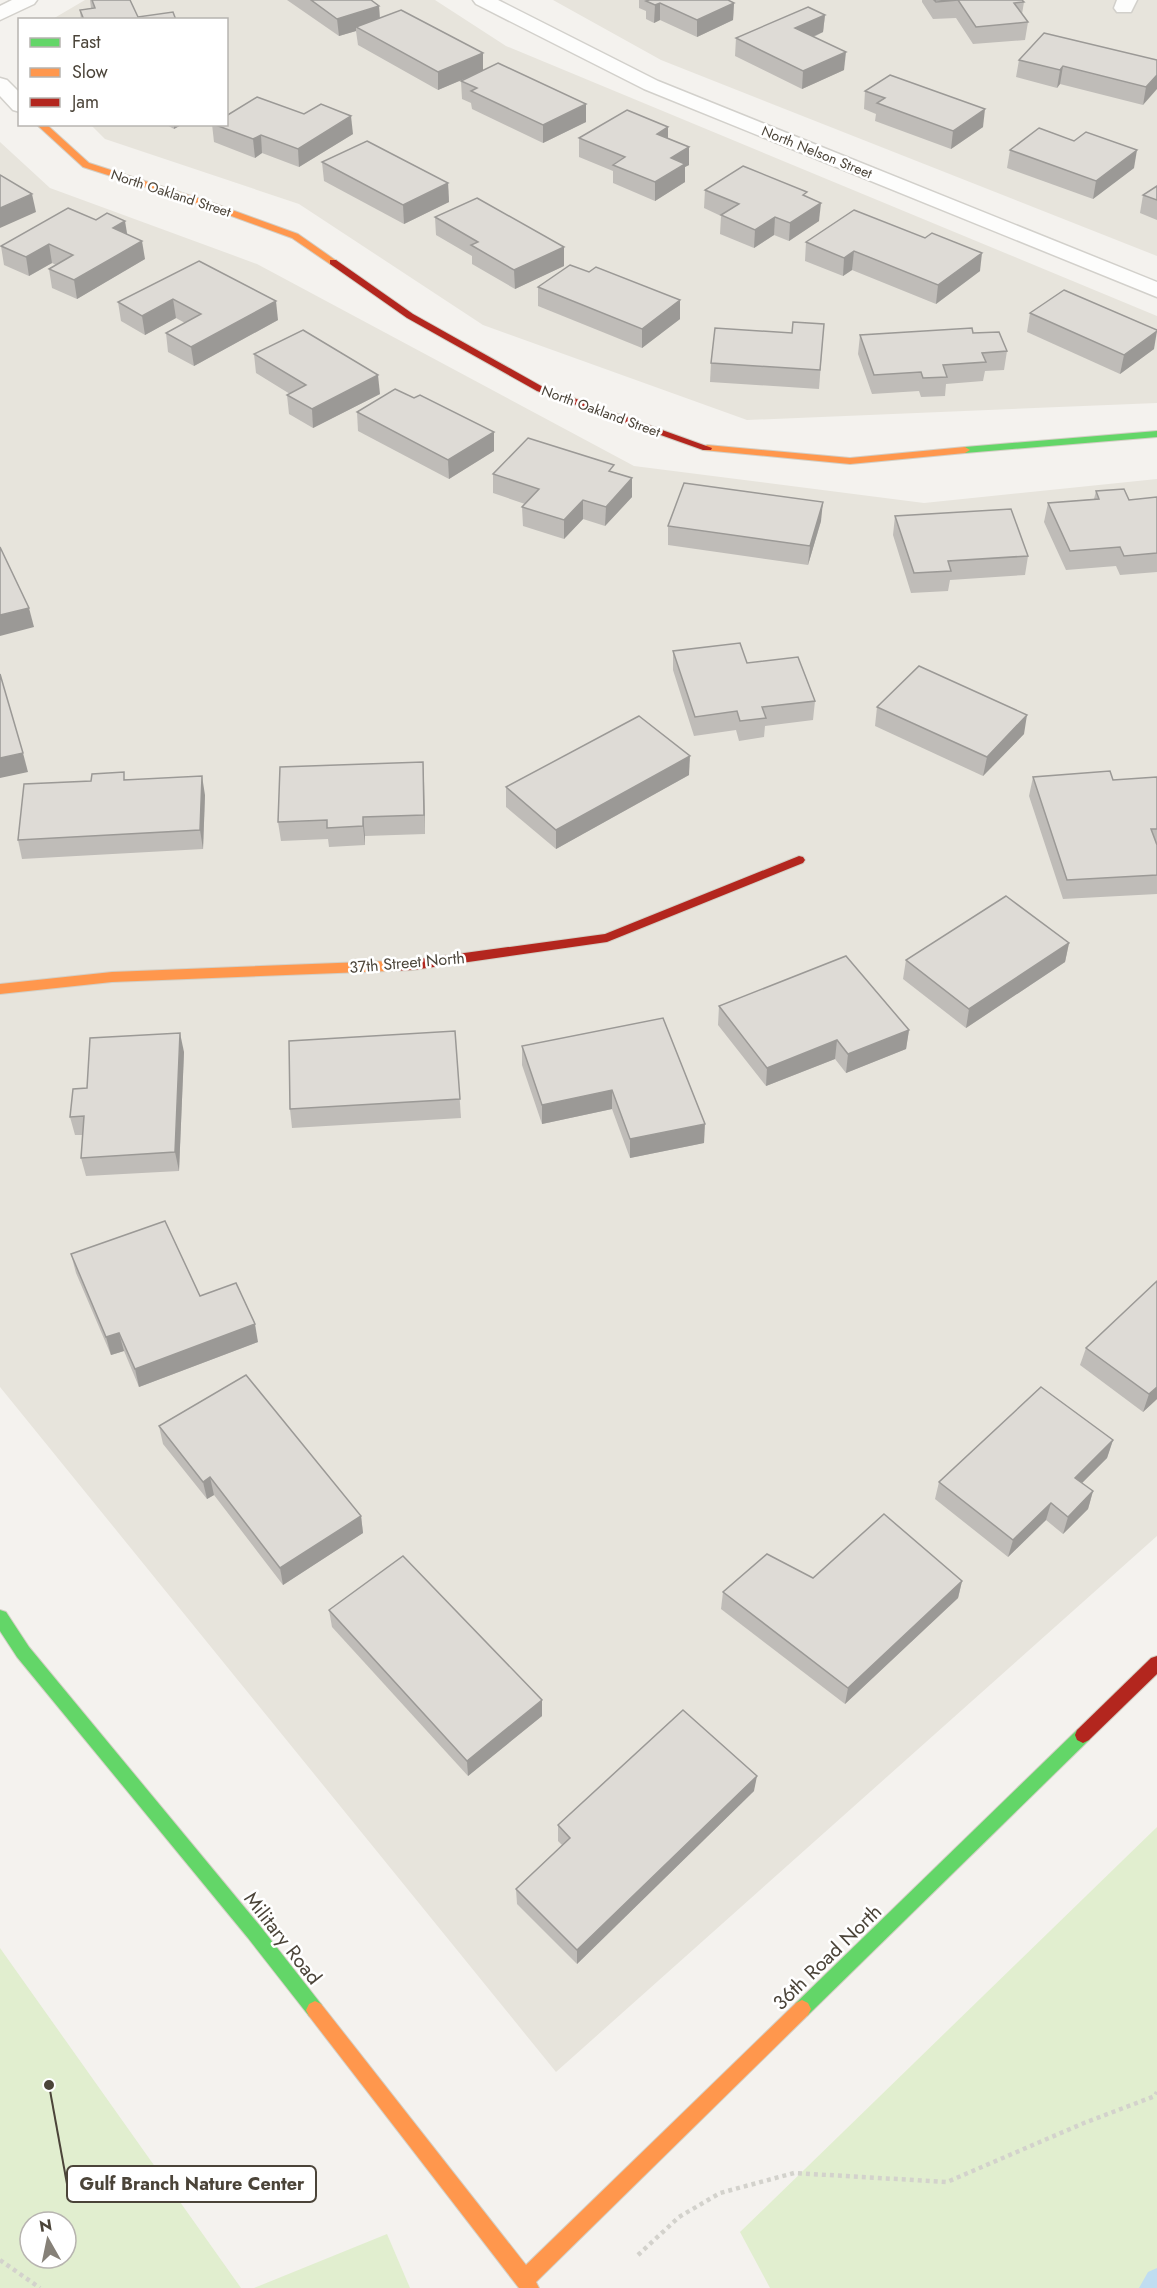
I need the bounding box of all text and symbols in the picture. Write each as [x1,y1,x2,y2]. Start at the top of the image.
legend [18,18,228,126]
text: Fast [72,29,101,55]
text: Slow [72,59,109,85]
text: Jam [70,89,99,115]
street label: North Nelson Street [759,121,876,184]
street label: North Oakland Street [108,164,234,222]
street label: North Oakland Street [539,380,664,442]
street label: 37th Street North [348,946,466,979]
street label: Military Road [237,1886,328,1991]
street label: 36th Road North [766,1898,888,2017]
callout: Gulf Branch Nature Center [67,2166,316,2202]
text: Gulf Branch Nature Center [79,2171,305,2197]
north arrow [18,2210,78,2270]
text: N [38,2213,54,2238]

